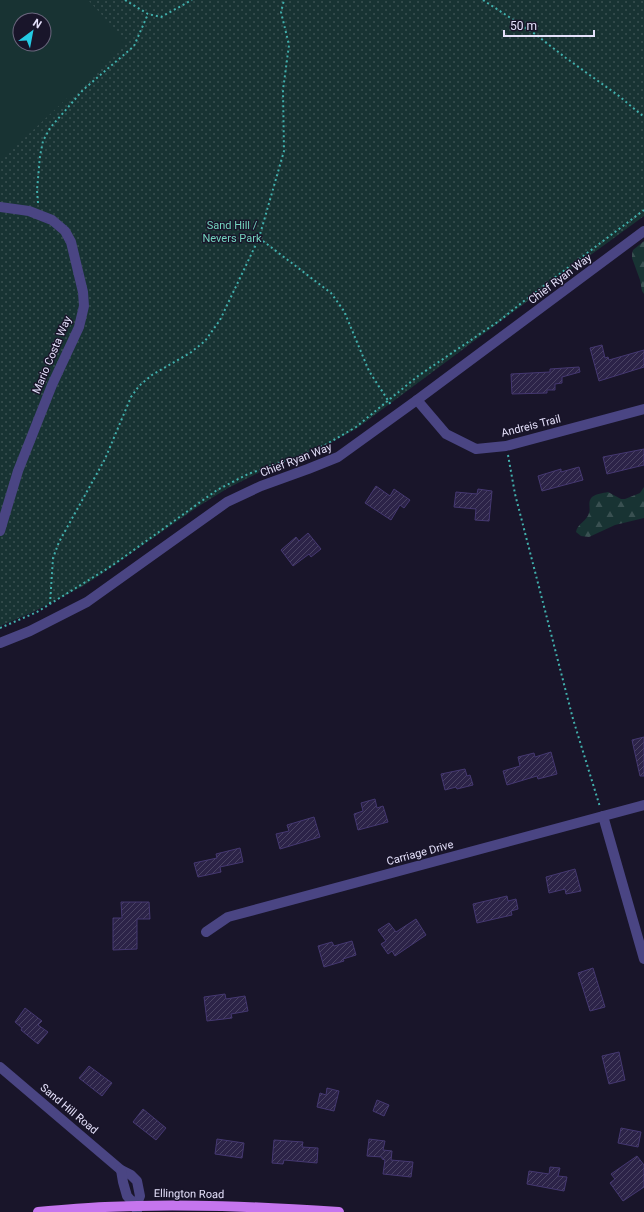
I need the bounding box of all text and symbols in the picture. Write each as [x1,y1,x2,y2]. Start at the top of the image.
north arrow [12,12,52,52]
scale bar [504,12,594,38]
text: N [30,16,44,32]
text: 50 m [510,19,537,33]
park label: Sand Hill / Nevers Park [202,219,262,245]
street label: Chief Ryan Way [526,251,595,307]
street label: Mario Costa Way [30,313,75,396]
street label: Andreis Trail [500,412,562,440]
street label: Chief Ryan Way [258,440,334,480]
street label: Carriage Drive [385,838,455,868]
street label: Sand Hill Road [37,1081,101,1137]
street label: Ellington Road [154,1187,224,1201]

